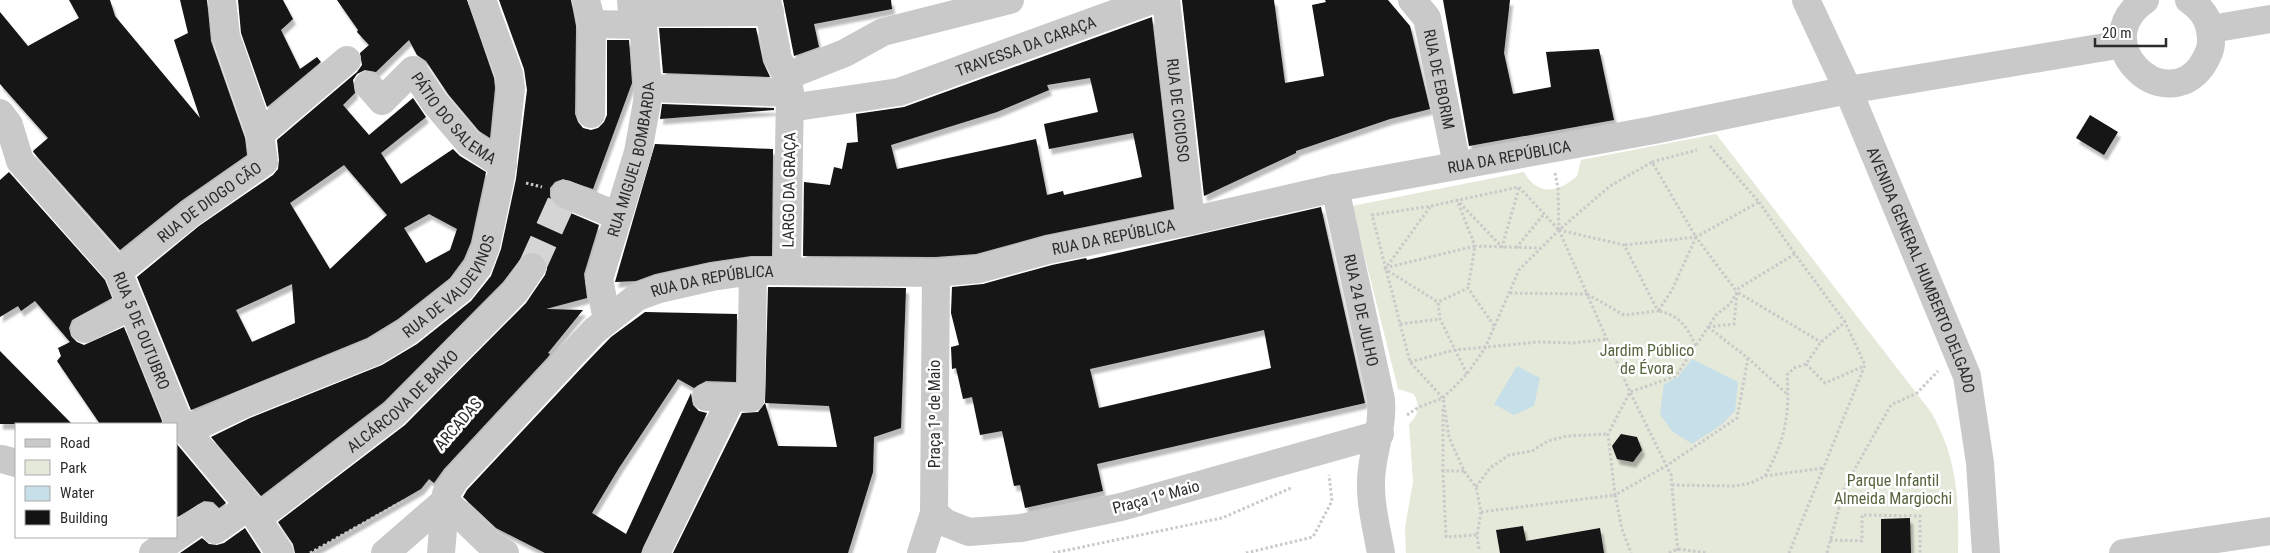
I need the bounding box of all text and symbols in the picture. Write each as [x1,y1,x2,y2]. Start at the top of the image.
street label: TRAVESSA DA CARAÇA [953,12,1098,80]
scale bar [2095,15,2166,47]
text: 20 m [2102,24,2132,42]
street label: RUA DE EBORIM [1420,27,1459,131]
street label: RUA DE CICIOSO [1163,57,1194,163]
street label: PÁTIO DO SALEMA [408,69,500,168]
street label: RUA MIGUEL BOMBARDA [603,81,658,239]
street label: LARGO DA GRAÇA [778,132,800,248]
street label: RUA DA REPÚBLICA [1446,136,1572,177]
street label: AVENIDA GENERAL HUMBERTO DELGADO [1863,144,1979,394]
street label: RUA DE DIOGO CÃO [153,158,265,246]
street label: RUA DA REPÚBLICA [1050,215,1176,259]
street label: RUA DE VALDEVINOS [398,233,498,342]
street label: RUA 24 DE JULHO [1340,252,1383,368]
street label: RUA DA REPÚBLICA [648,261,774,301]
street label: RUA 5 DE OUTUBRO [109,269,174,392]
park label: Jardim Público de Évora [1600,341,1694,378]
street label: ALCÁRCOVA DE BAIXO [343,346,462,456]
street label: Praça 1º de Maio [925,360,944,468]
street label: ARCADAS [430,394,486,454]
legend [15,423,178,538]
text: Road [60,434,90,452]
text: Park [60,459,87,477]
park label: Parque Infantil Almeida Margiochi [1834,471,1952,508]
street label: Praça 1º Maio [1110,476,1202,518]
text: Water [60,484,95,502]
text: Building [60,509,108,527]

